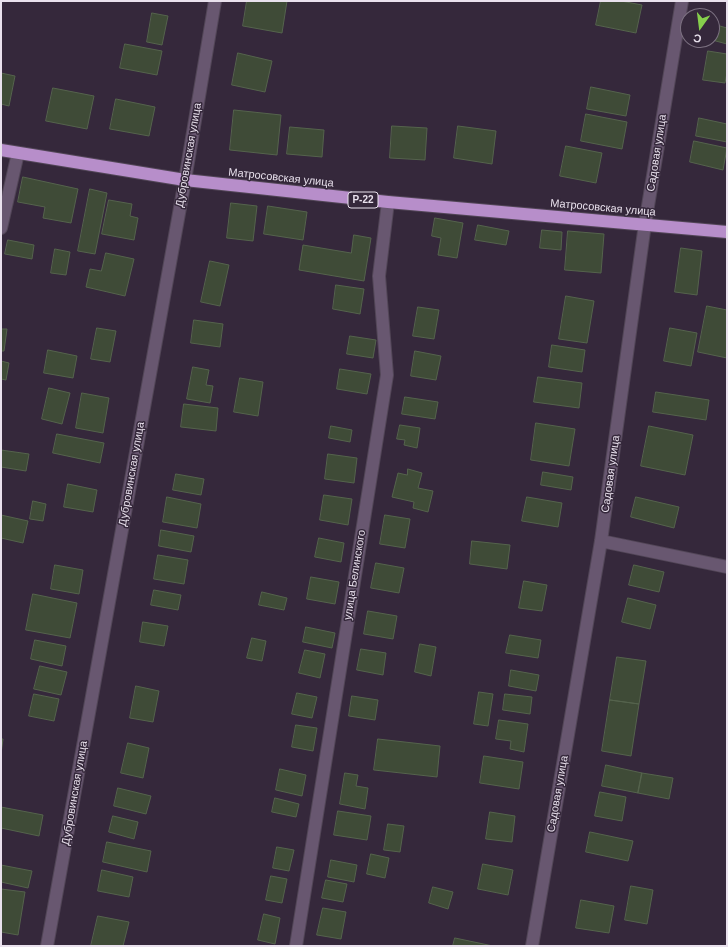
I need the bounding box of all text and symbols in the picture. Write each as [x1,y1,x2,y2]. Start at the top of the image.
north arrow [680,8,720,48]
text: С [692,32,703,45]
street label: Дубровинская улица [173,102,205,208]
street label: Садовая улица [644,114,670,192]
street label: Матросовская улица [228,166,334,190]
road number: Р-22 [348,192,378,208]
street label: Матросовская улица [550,197,656,219]
street label: Дубровинская улица [116,421,148,527]
street label: Садовая улица [599,435,623,513]
street label: улица Белинского [341,529,369,621]
street label: Дубровинская улица [59,740,91,846]
street label: Садовая улица [545,755,571,833]

